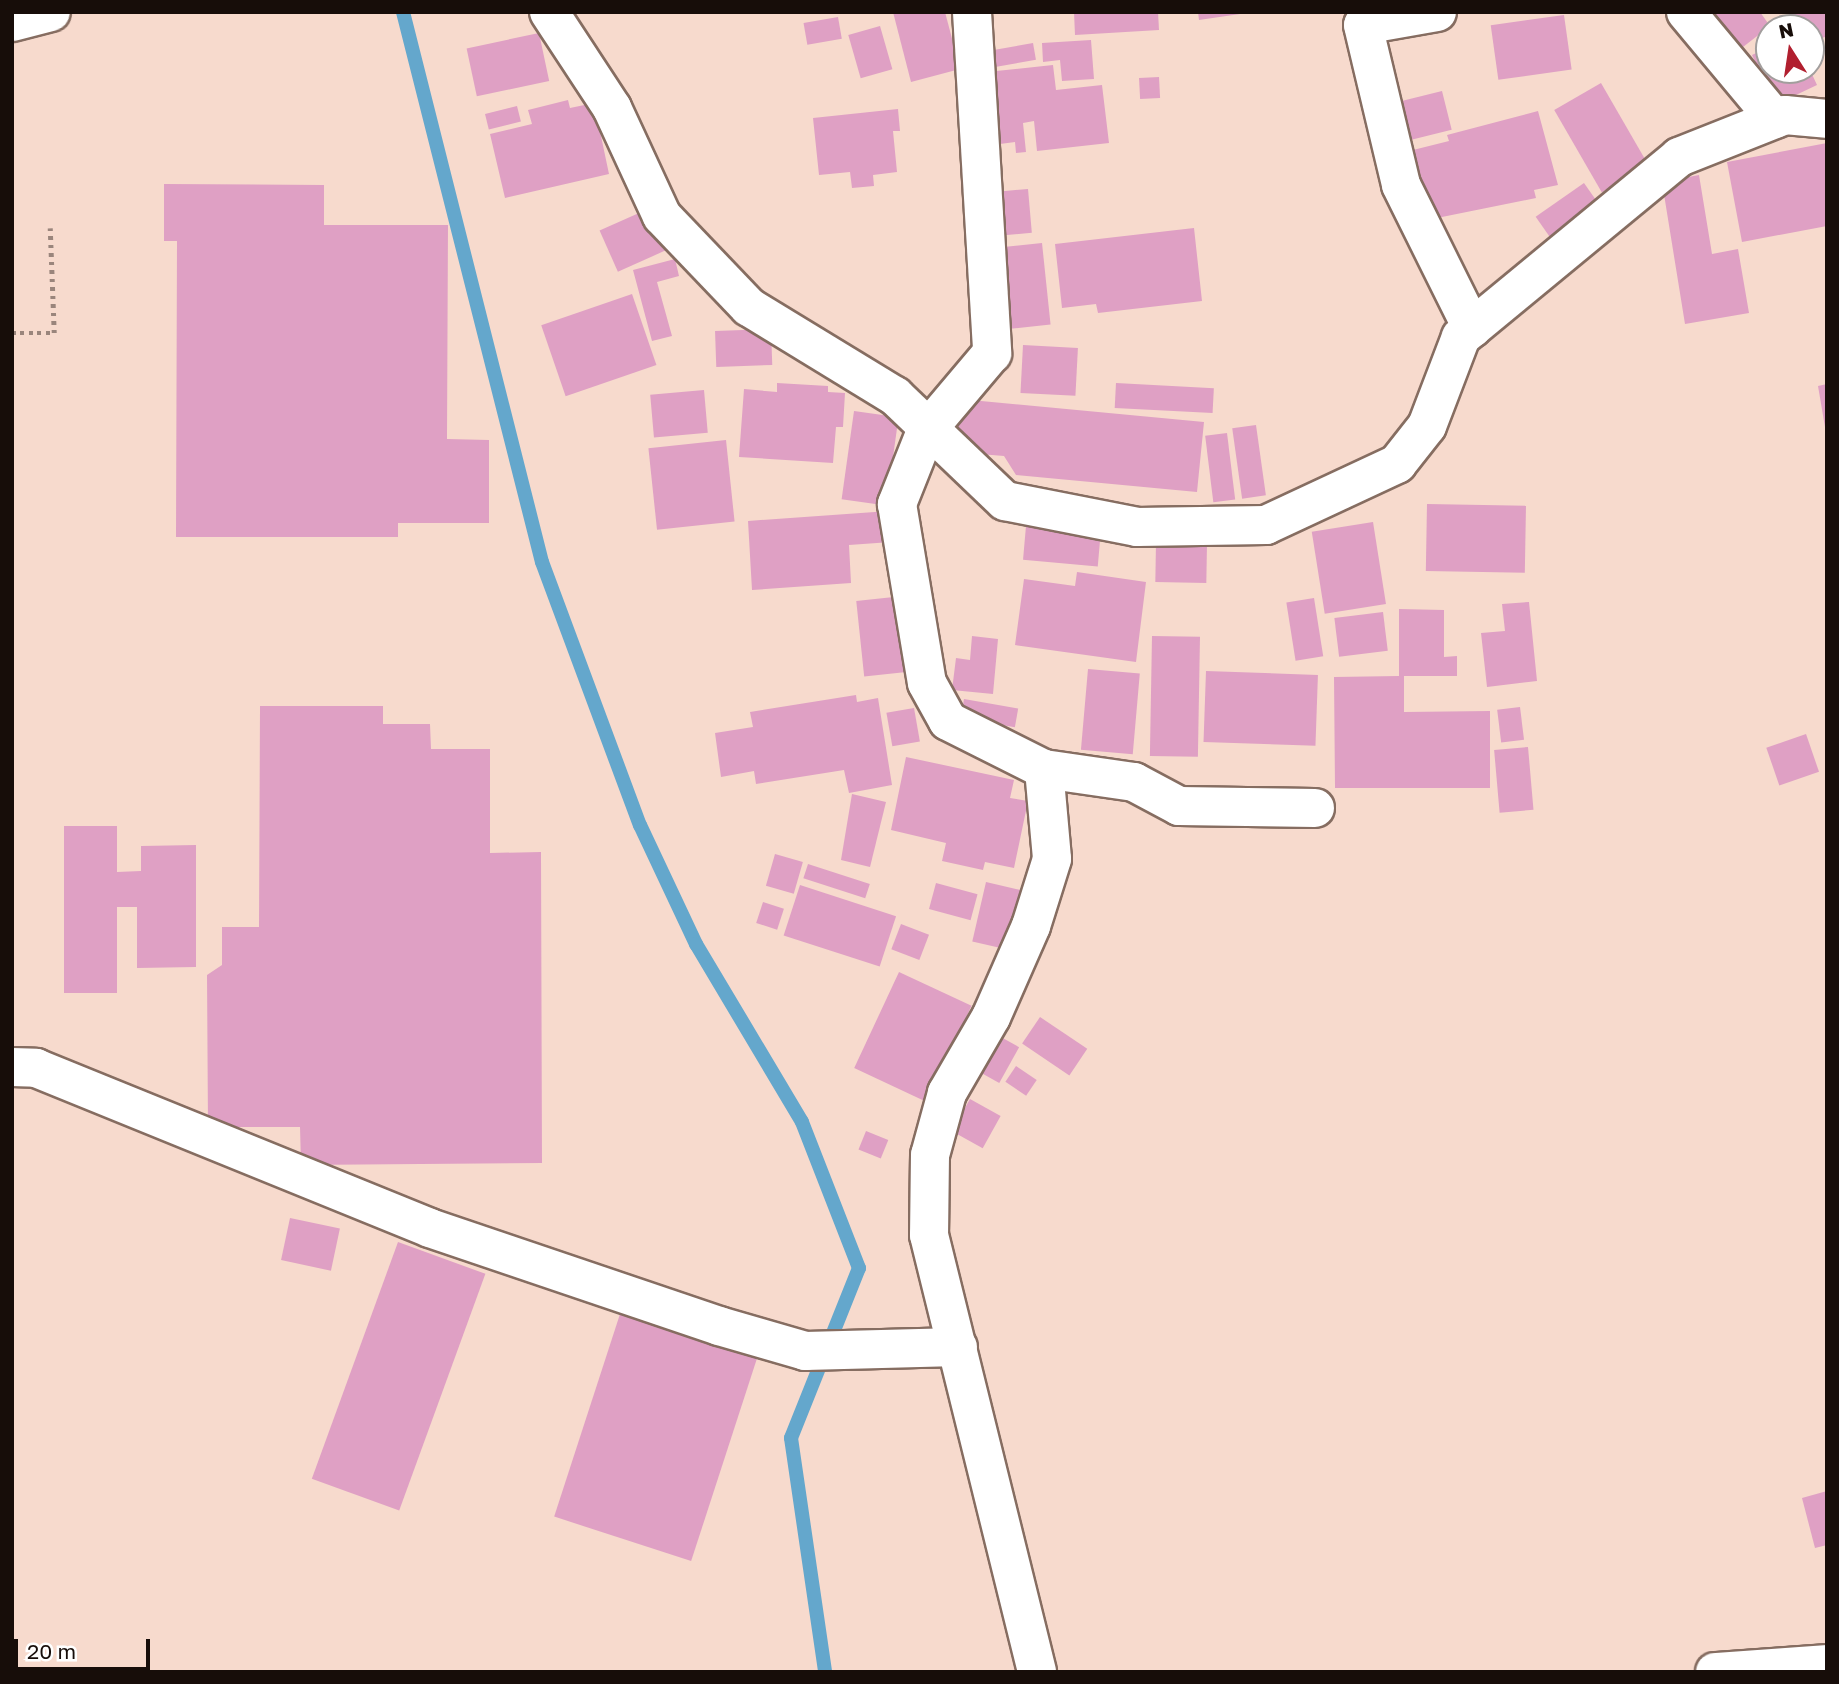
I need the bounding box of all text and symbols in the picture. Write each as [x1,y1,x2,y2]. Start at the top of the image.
north arrow [1755,14,1825,84]
text: N [1776,17,1795,43]
scale bar [18,1624,154,1668]
text: 20 m [27,1638,76,1664]

